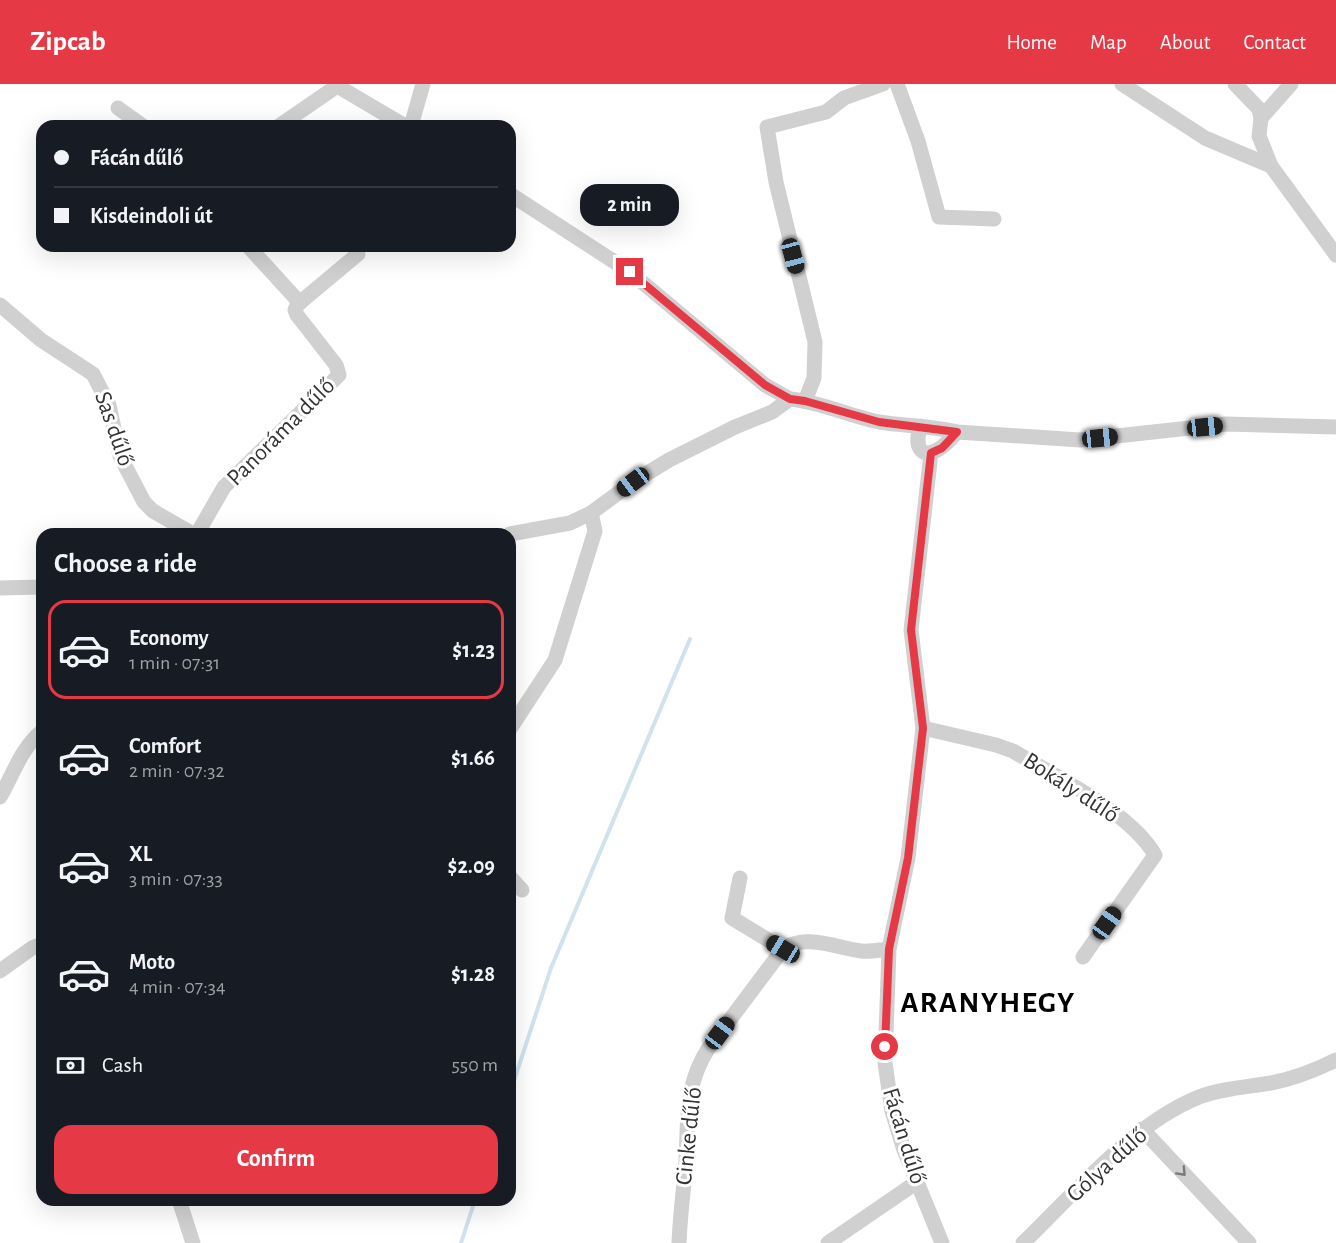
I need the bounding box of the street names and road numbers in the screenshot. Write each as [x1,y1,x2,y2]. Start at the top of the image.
street label: Panoráma dűlő [222,373,340,491]
street label: Sas dűlő [90,389,138,469]
street label: Bokály dűlő [1019,748,1123,828]
street label: Fácán dűlő [878,1085,930,1187]
street label: Cinke dűlő [672,1086,706,1186]
street label: Gólya dűlő [1062,1123,1152,1207]

